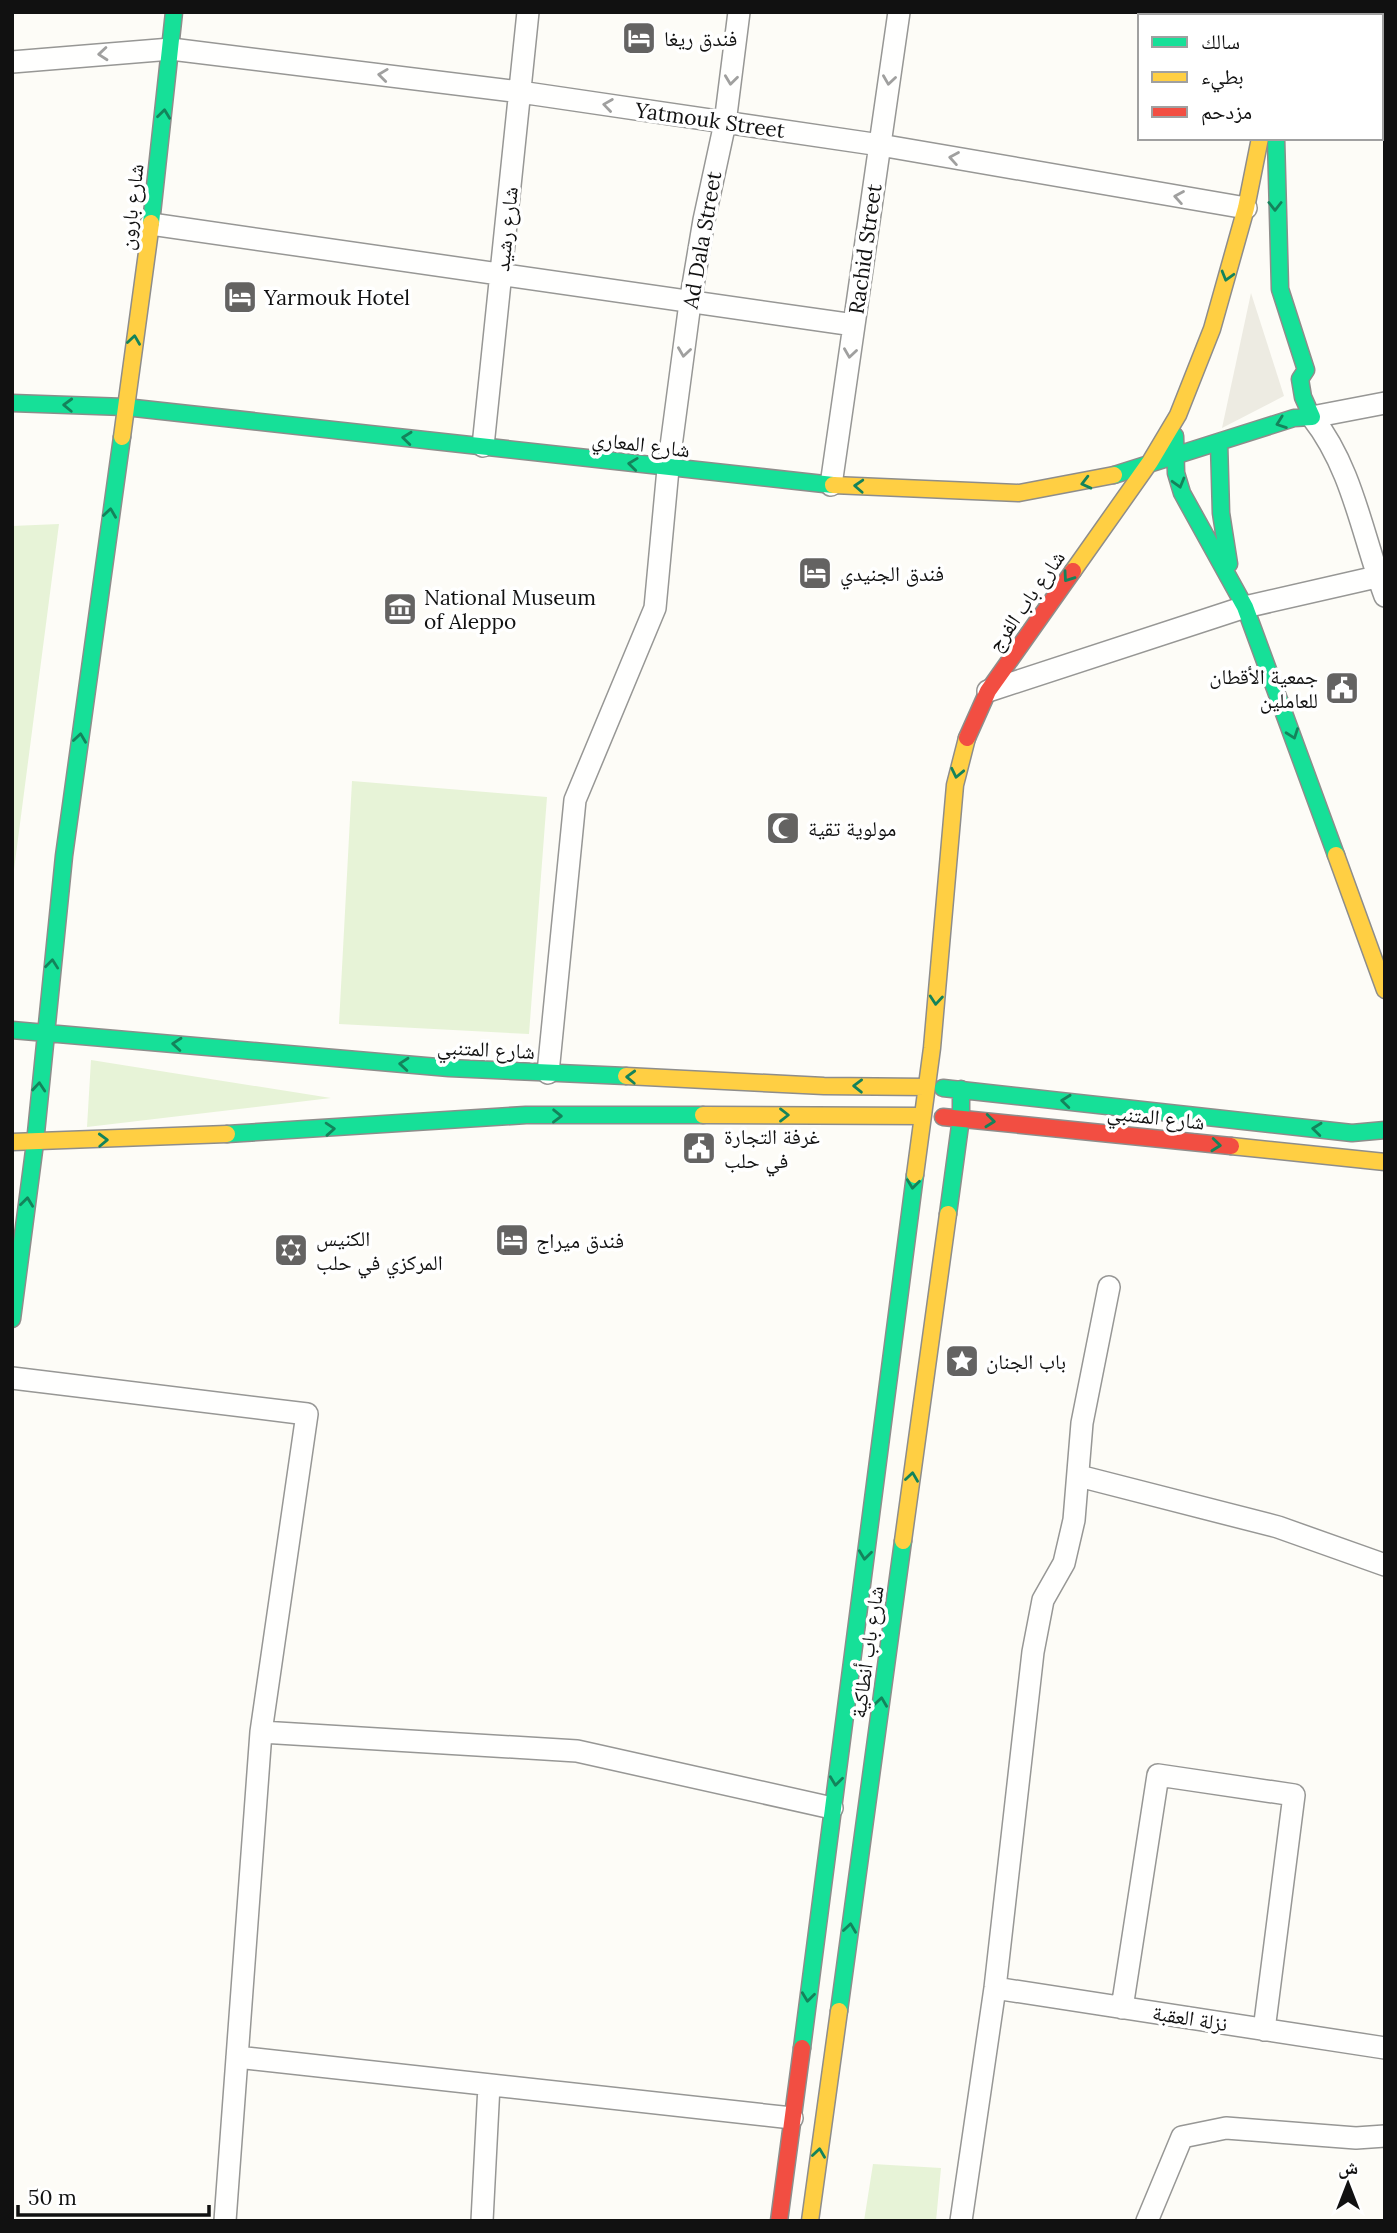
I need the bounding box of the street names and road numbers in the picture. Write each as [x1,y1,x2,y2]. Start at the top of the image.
street label: Yatmouk Street [632,96,788,144]
street label: شارع بارون [112,162,150,252]
street label: Ad Dala Street [676,168,728,312]
street label: Rachid Street [842,181,888,316]
street label: شارع رشيد [488,185,524,273]
street label: شارع المعاري [590,425,692,467]
street label: شارع باب الفرج [981,545,1071,657]
street label: شارع المتنبي [436,1033,536,1068]
street label: شارع المتنبي [1106,1098,1206,1139]
street label: شارع باب أنطاكية [844,1584,890,1720]
street label: نزلة العقبة [1151,1999,1229,2037]

